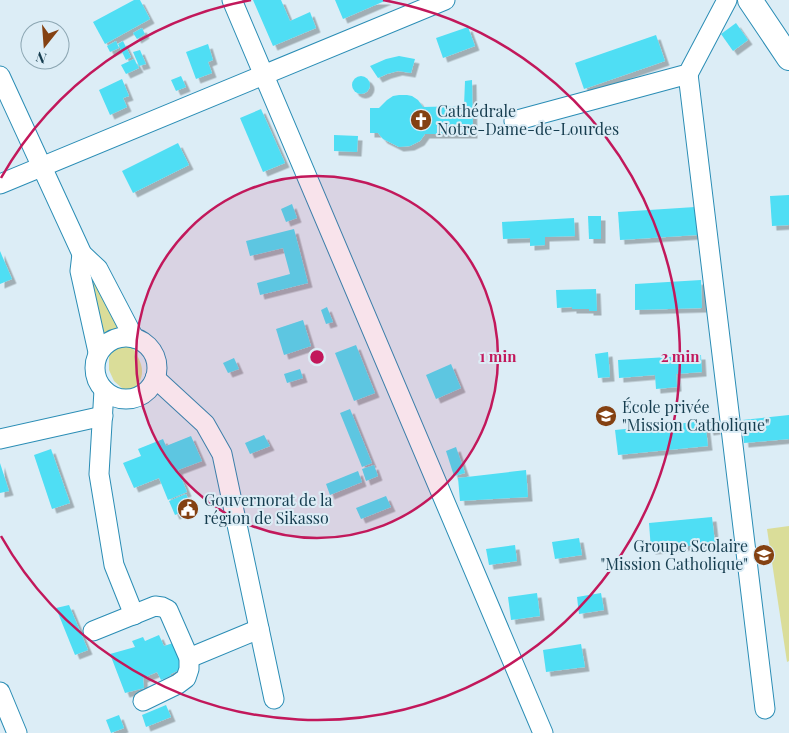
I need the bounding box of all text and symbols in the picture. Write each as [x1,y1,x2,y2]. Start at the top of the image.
north arrow [20,20,70,70]
text: N [33,47,49,68]
place label: Cathédrale Notre-Dame-de-Lourdes [437,100,619,139]
church icon: Cathédrale Notre-Dame-de-Lourdes [409,108,433,132]
text: 1 min [480,346,517,366]
text: 2 min [661,346,700,366]
centre of rings [308,348,326,366]
place label: École privée "Mission Catholique" [622,396,770,435]
school or university icon: École privée "Mission Catholique" [594,404,618,428]
place label: Gouvernorat de la région de Sikasso [204,489,332,528]
public building icon: Gouvernorat de la région de Sikasso [176,497,200,521]
place label: Groupe Scolaire "Mission Catholique" [600,535,748,574]
school or university icon: Groupe Scolaire "Mission Catholique" [752,543,776,567]

